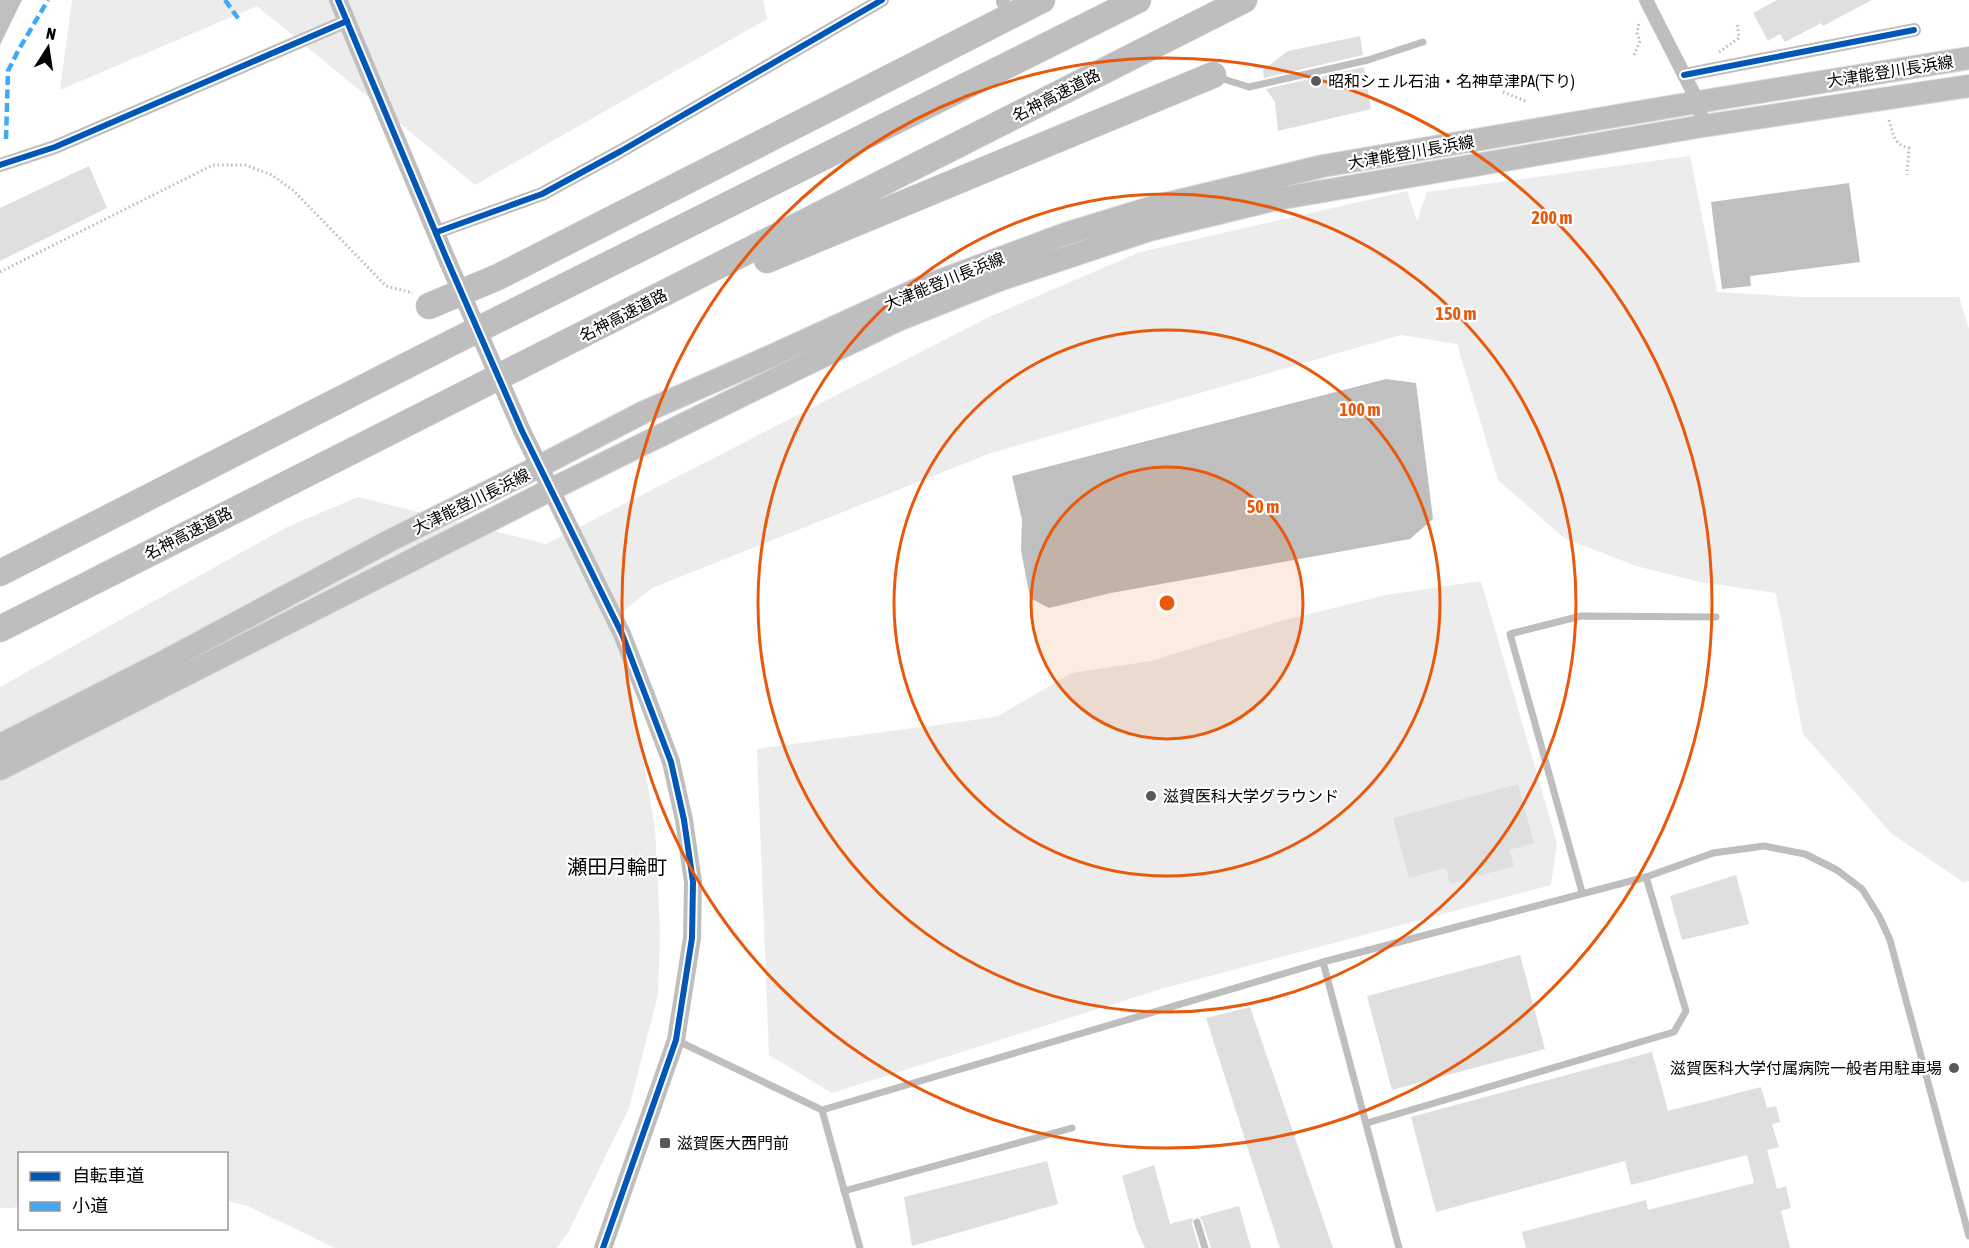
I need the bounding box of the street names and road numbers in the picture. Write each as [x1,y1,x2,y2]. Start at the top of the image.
street label: 大津能登川長浜線 [1825,52,1955,90]
street label: 名神高速道路 [1009,65,1103,125]
street label: 大津能登川長浜線 [1346,132,1476,172]
street label: 大津能登川長浜線 [881,249,1007,313]
street label: 名神高速道路 [576,285,670,345]
street label: 大津能登川長浜線 [410,465,532,537]
street label: 名神高速道路 [141,503,235,563]

